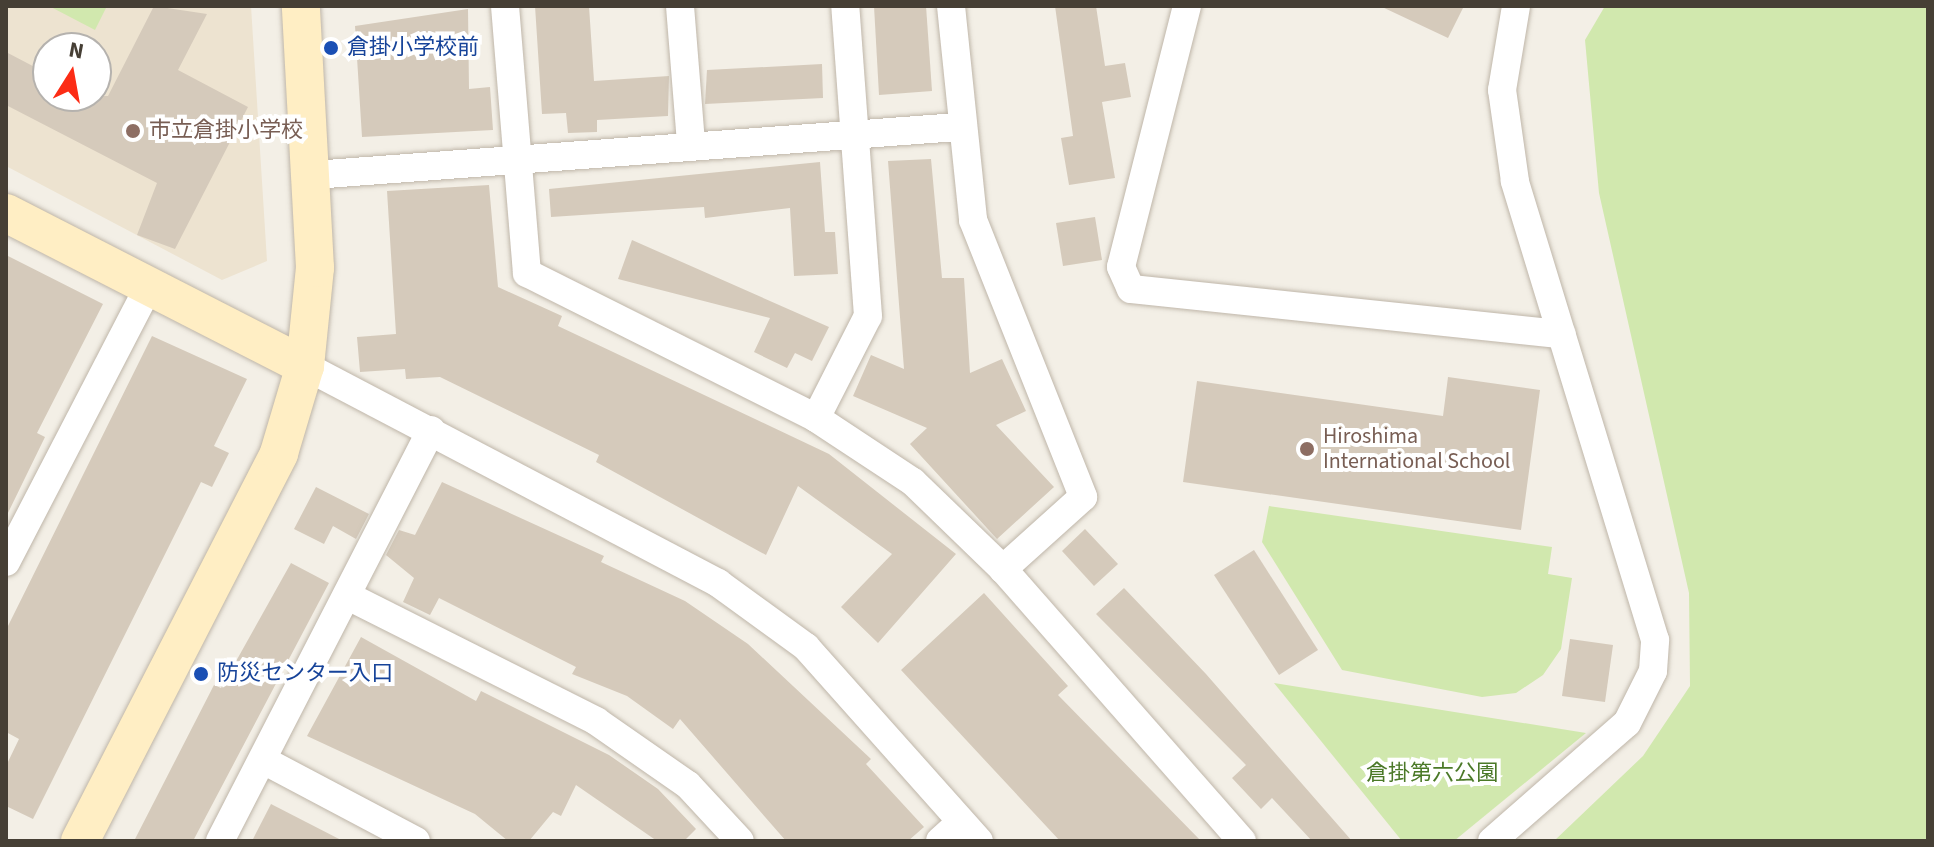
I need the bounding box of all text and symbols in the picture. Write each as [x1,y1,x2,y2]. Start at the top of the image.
north arrow [32,32,112,112]
text: N [66,33,86,68]
place label: 倉掛小学校前 [347,35,479,61]
marker: 倉掛小学校前 [322,39,340,57]
place label: 市立倉掛小学校 [149,118,303,144]
marker: 市立倉掛小学校 [124,122,142,140]
place label: Hiroshima International School [1323,423,1510,474]
marker: Hiroshima International School [1298,440,1316,458]
place label: 防災センター入口 [217,661,393,687]
marker: 防災センター入口 [192,665,210,683]
park label: 倉掛第六公園 [1366,761,1498,787]

